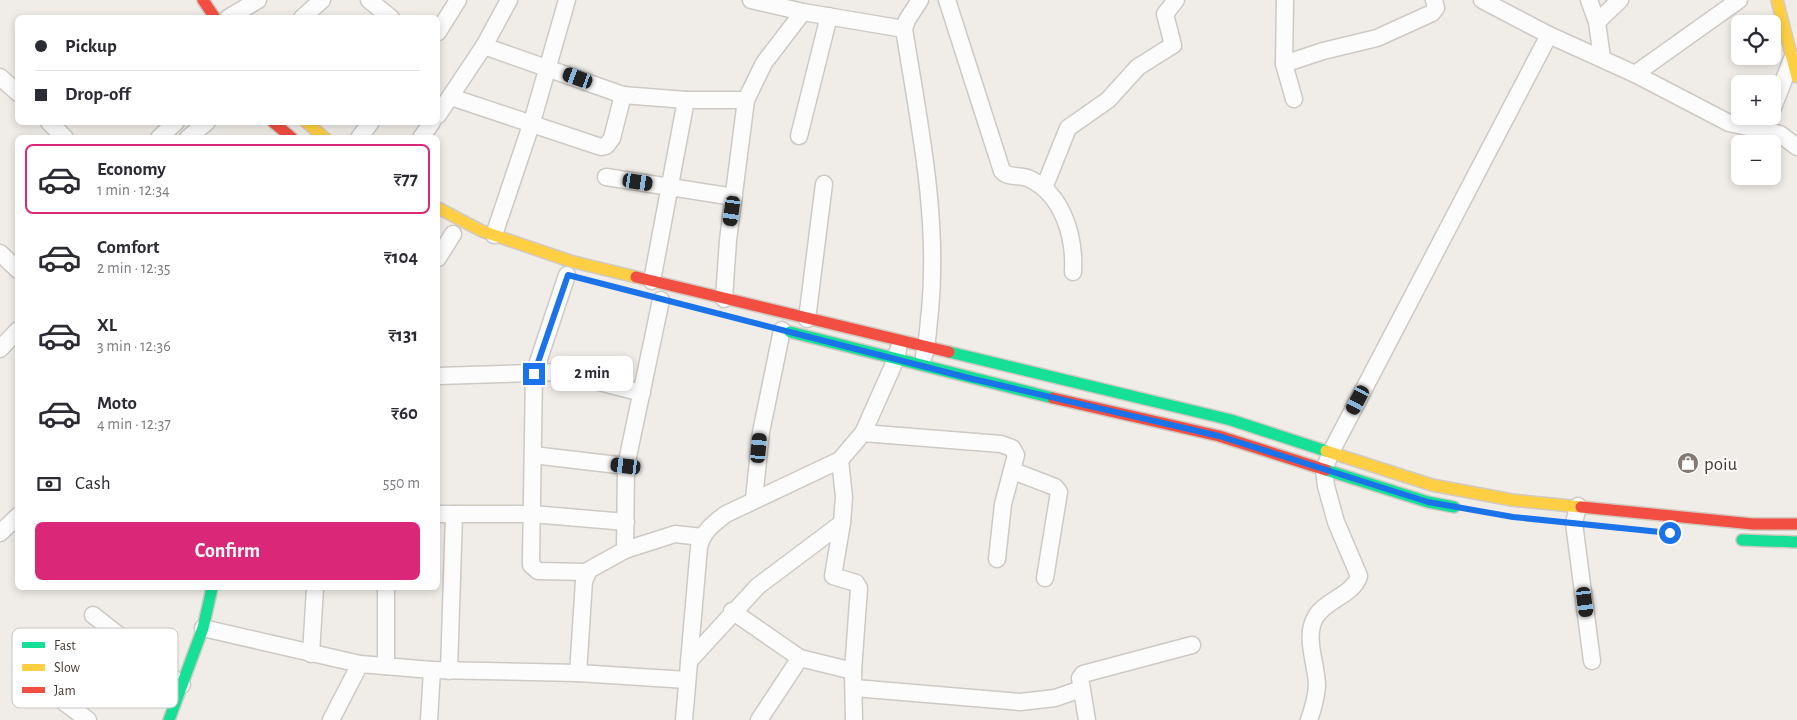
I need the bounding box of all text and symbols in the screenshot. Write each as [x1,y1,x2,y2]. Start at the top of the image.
map controls [1731,15,1781,185]
button: locate [1731,15,1781,65]
text: Pickup [65,37,117,56]
car [561,66,594,90]
button: + [1731,75,1781,125]
text: Drop-off [65,85,130,104]
button: − [1731,135,1781,185]
icon: car [37,157,82,202]
text: Economy [97,160,166,179]
text: ₹77 [394,170,418,189]
car [622,172,653,192]
text: 1 min · 12:34 [97,182,170,198]
car [722,195,741,227]
icon: car [37,235,82,280]
text: Comfort [97,238,159,257]
text: ₹104 [384,248,418,267]
text: 2 min · 12:35 [97,260,171,276]
icon: car [37,313,82,358]
text: XL [97,316,117,335]
text: ₹131 [388,326,418,345]
text: 3 min · 12:36 [97,338,171,354]
callout: 2 min [552,356,634,392]
route end [523,363,545,385]
text: 2 min [574,365,610,381]
car [1344,383,1371,417]
icon: car [37,391,82,436]
text: Moto [97,394,137,413]
text: ₹60 [391,404,418,423]
text: 4 min · 12:37 [97,416,171,432]
car [750,432,767,464]
shop icon: poiu [1676,451,1700,475]
place label: poiu [1704,455,1738,474]
car [610,457,641,475]
icon: cash [35,470,63,498]
text: Cash [75,474,111,493]
text: 550 m [383,475,420,491]
button: Confirm [35,522,420,580]
route start [1659,522,1681,544]
car [1575,586,1594,618]
legend [12,628,178,708]
text: Fast [54,639,76,653]
text: Slow [54,661,81,675]
text: Jam [54,684,76,698]

